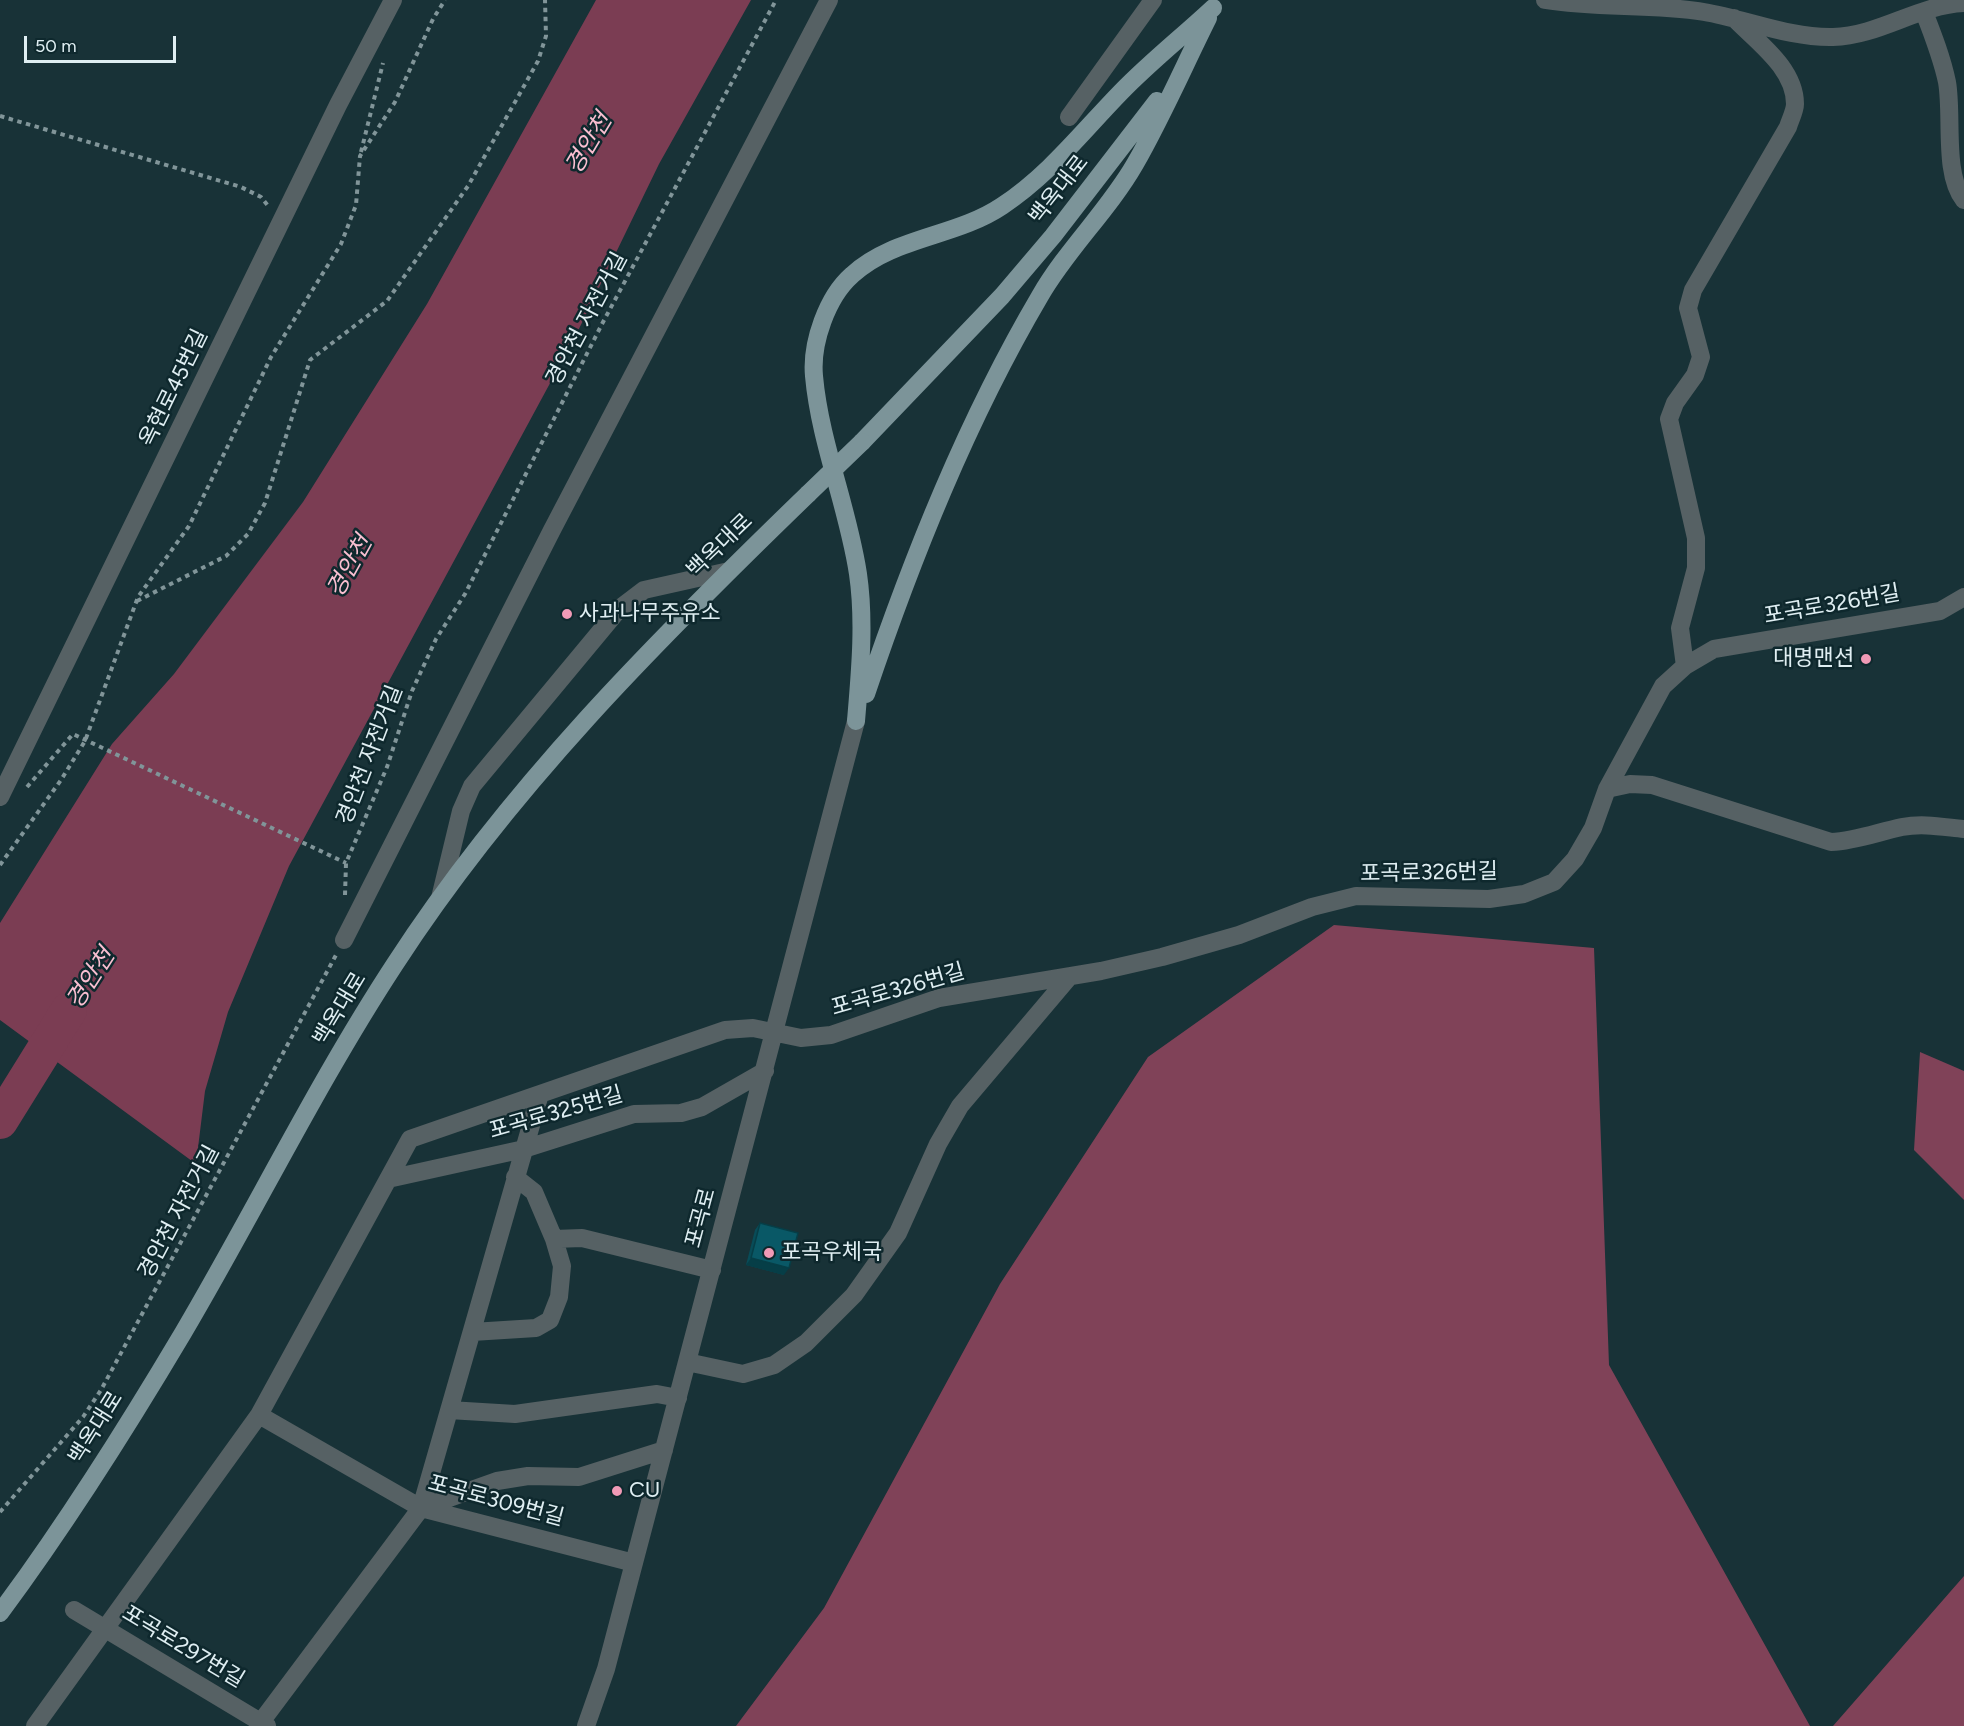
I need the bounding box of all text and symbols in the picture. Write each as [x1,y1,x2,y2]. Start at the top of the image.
scale bar [27,24,178,62]
text: 50 m [35,35,77,57]
water label: 경안천 [560,108,618,180]
street label: 백옥대로 [1024,150,1094,230]
street label: 경안천 자전거길 [541,248,633,390]
street label: 옥현로45번길 [134,325,214,451]
street label: 백옥대로 [682,508,758,584]
water label: 경안천 [321,531,379,603]
street label: 포곡로326번길 [1762,580,1902,630]
place label: 사과나무주유소 [579,601,721,627]
marker: 사과나무주유소 [560,607,574,621]
place label: 대명맨션 [1773,646,1854,672]
marker: 대명맨션 [1859,652,1873,666]
street label: 경안천 자전거길 [331,682,409,828]
street label: 포곡로326번길 [1360,859,1498,887]
water label: 경안천 [61,943,121,1015]
street label: 포곡로326번길 [828,958,968,1022]
street label: 백옥대로 [308,968,372,1050]
street label: 포곡로325번길 [486,1081,626,1145]
street label: 경안천 자전거길 [133,1141,225,1283]
street label: 포곡로 [680,1185,722,1251]
place label: 포곡우체국 [781,1240,882,1266]
marker: 포곡우체국 [762,1246,776,1260]
street label: 백옥대로 [63,1387,129,1469]
street label: 포곡로309번길 [425,1470,567,1532]
place label: CU [629,1478,660,1504]
marker: CU [610,1484,624,1498]
street label: 포곡로297번길 [117,1600,249,1694]

